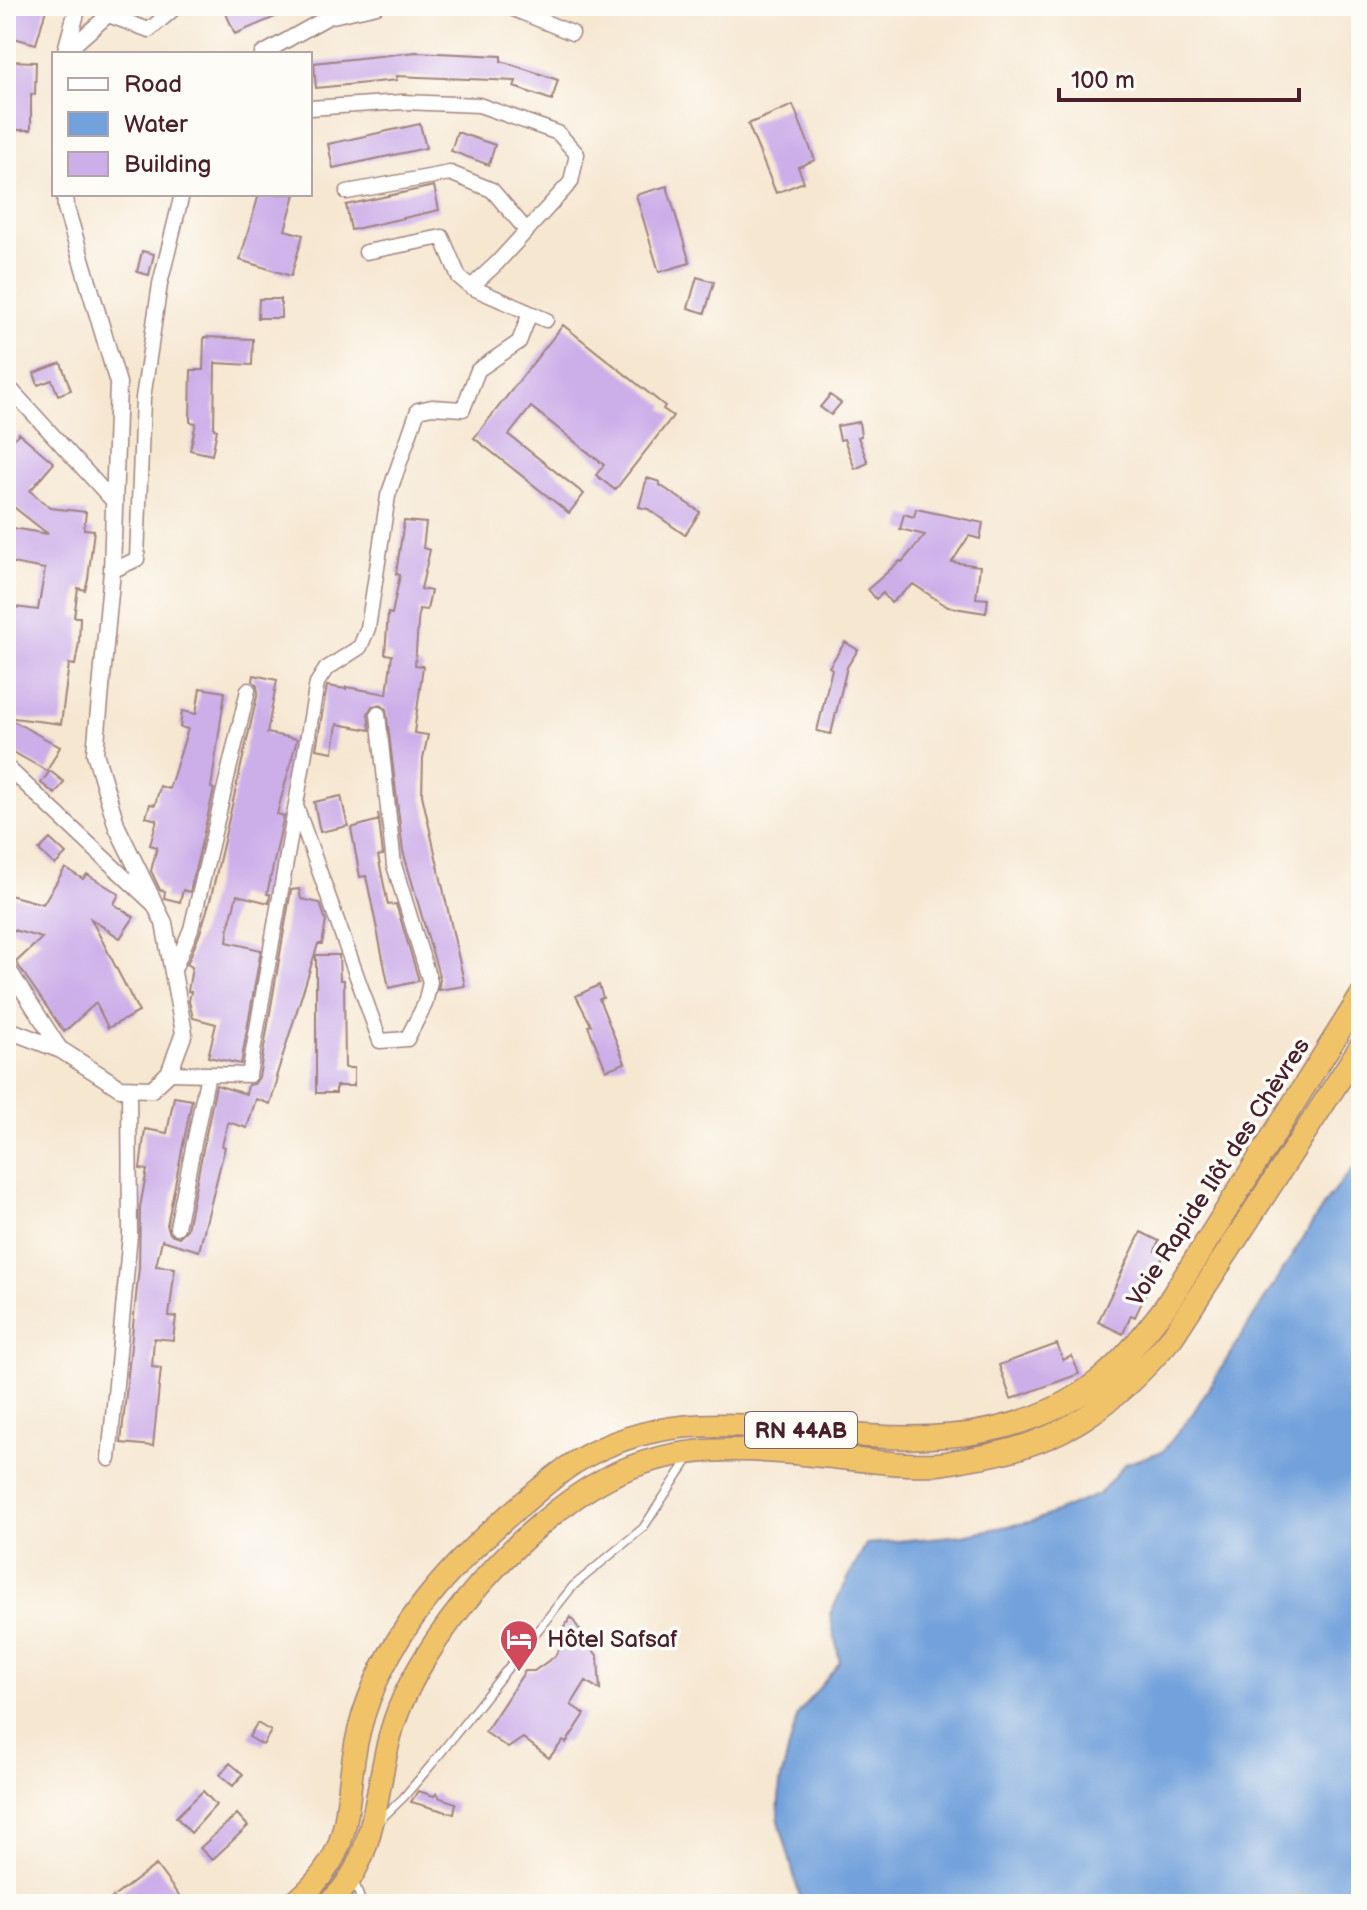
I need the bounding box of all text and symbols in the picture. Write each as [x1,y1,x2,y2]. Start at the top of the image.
legend [52,52,312,196]
scale bar [1059,52,1299,102]
text: 100 m [1071,66,1135,95]
text: Road [124,70,182,99]
text: Water [124,110,188,139]
text: Building [124,150,211,179]
street label: Voie Rapide Ilôt des Chèvres [1121,1033,1316,1312]
road number: RN 44AB [745,1412,857,1448]
hotel icon: Hôtel Safsaf [498,1618,540,1673]
place label: Hôtel Safsaf [547,1625,678,1654]

